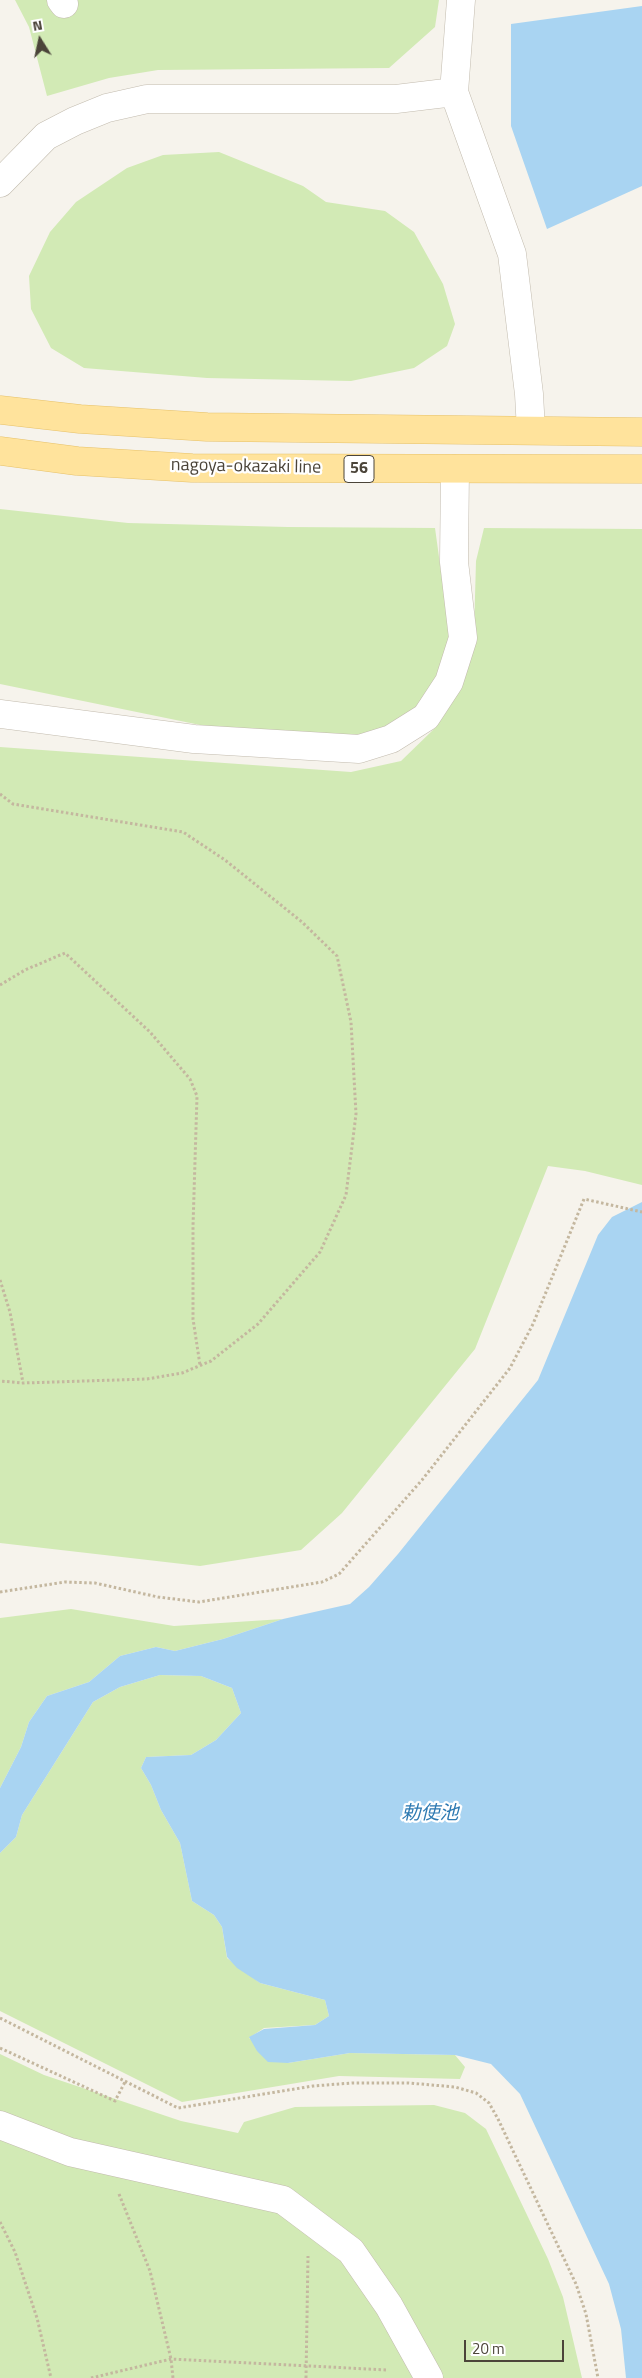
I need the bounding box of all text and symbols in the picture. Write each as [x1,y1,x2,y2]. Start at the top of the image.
text: N [31,14,44,36]
north arrow [15,15,65,65]
street label: nagoya-okazaki line [171,455,321,479]
road number: 56 [344,456,374,482]
water label: 勅使池 [402,1803,458,1825]
scale bar [467,2330,567,2362]
text: 20 m [472,2337,505,2360]

